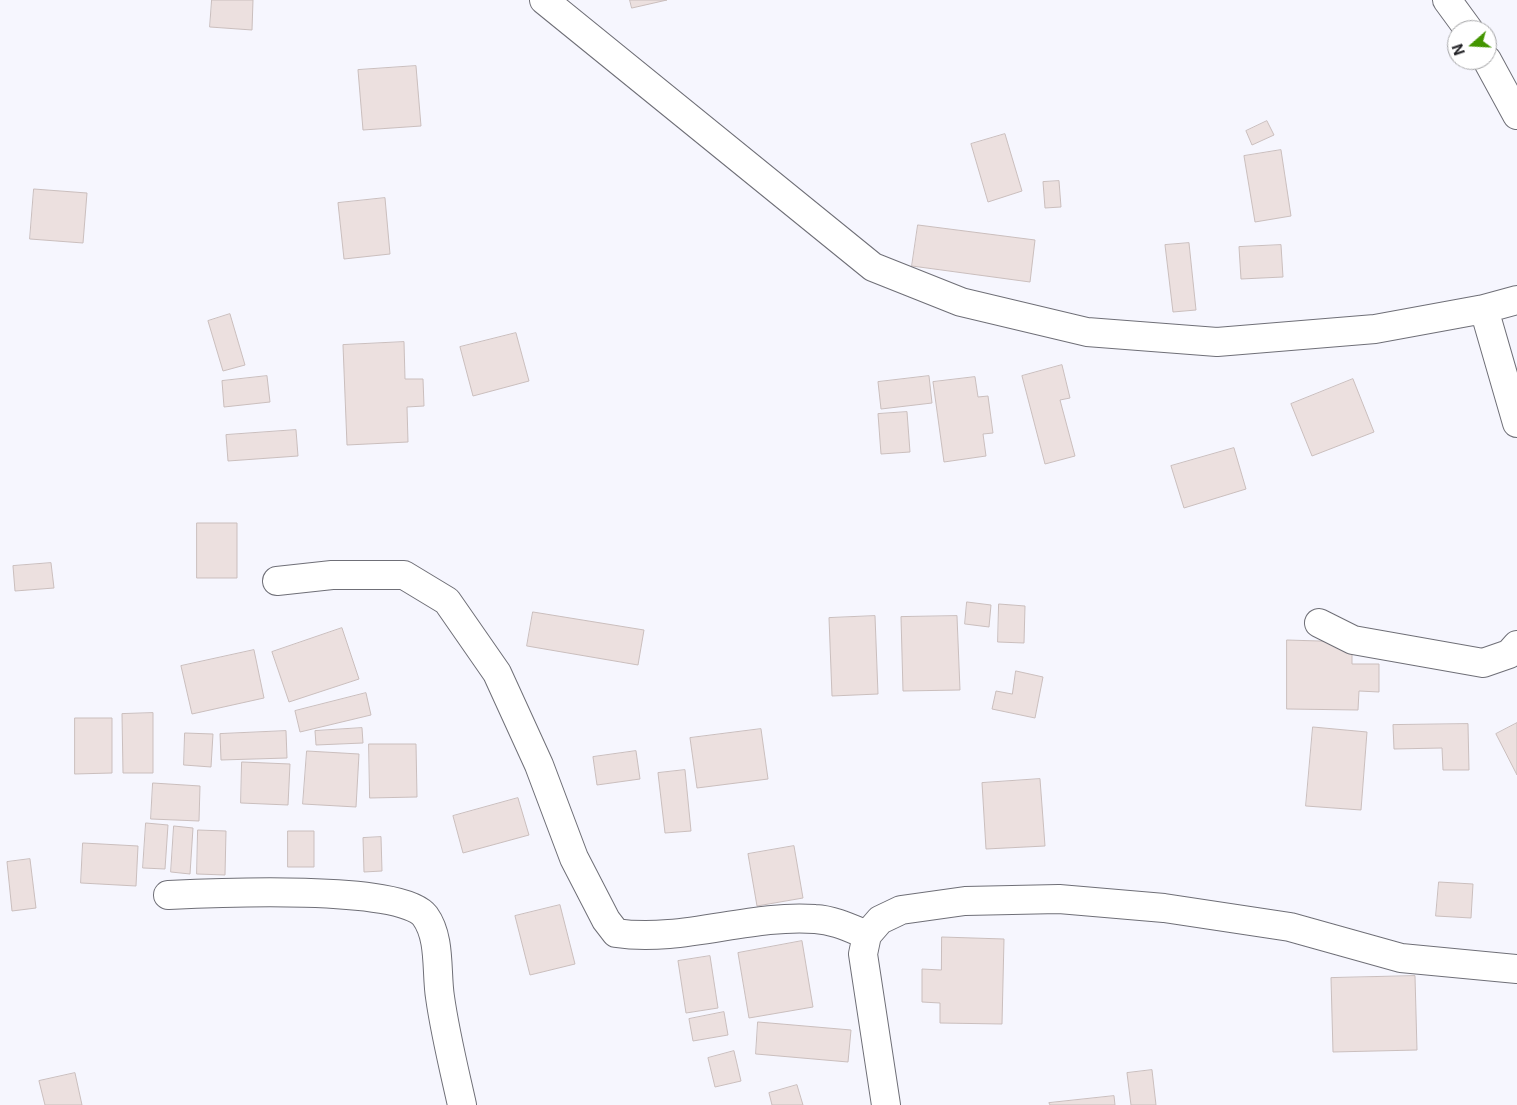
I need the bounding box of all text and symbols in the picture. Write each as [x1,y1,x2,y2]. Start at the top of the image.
north arrow [1447,20,1497,70]
text: N [1449,42,1468,58]

